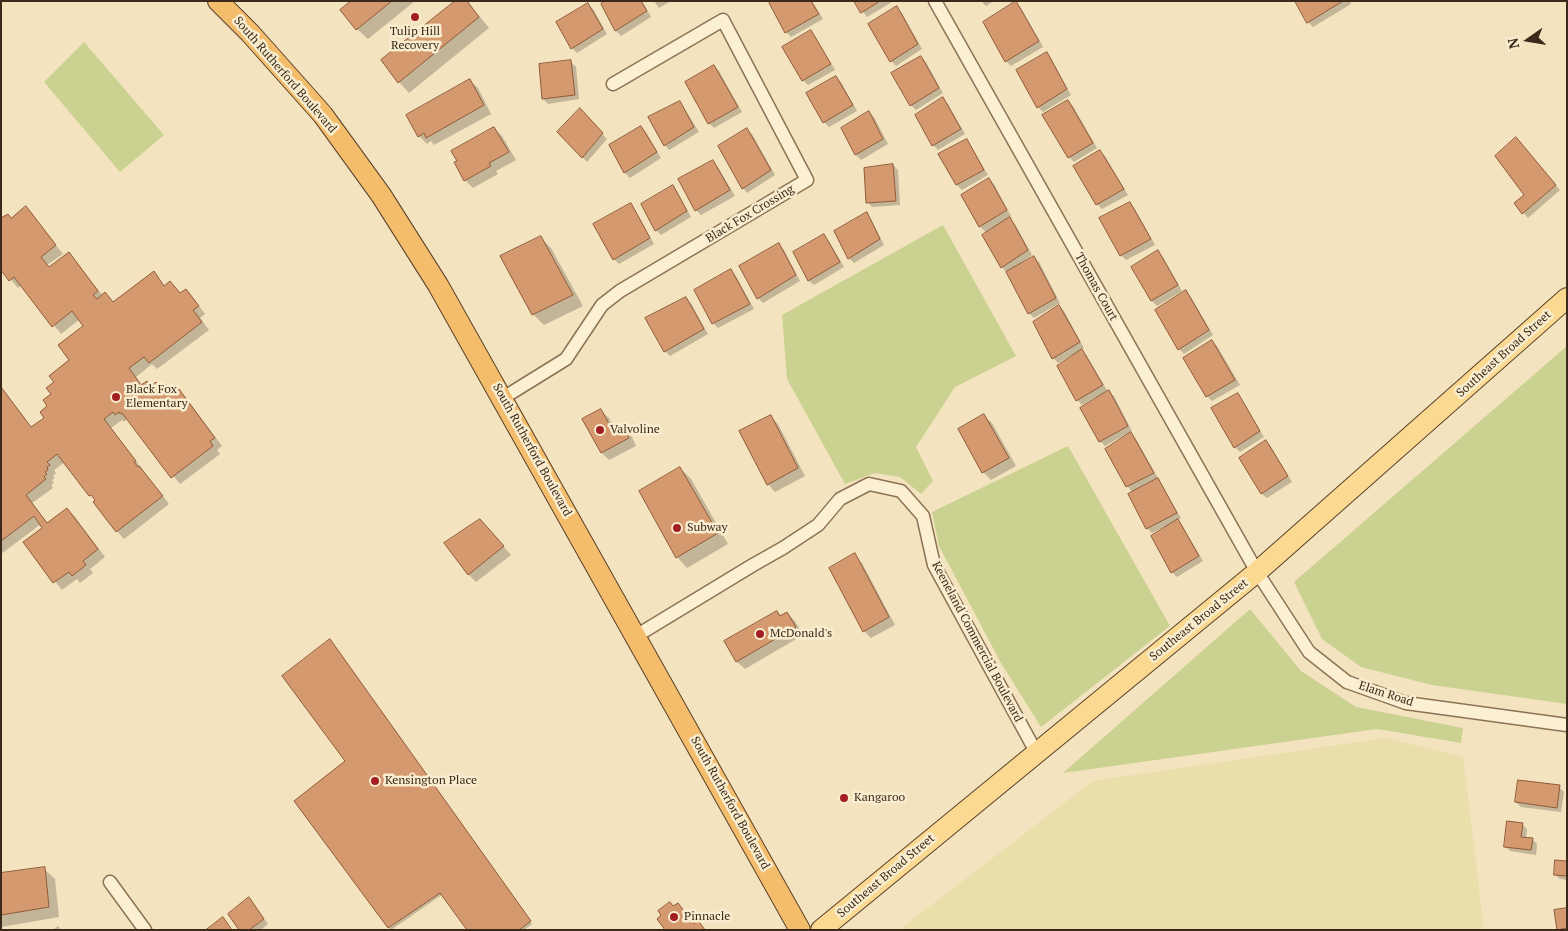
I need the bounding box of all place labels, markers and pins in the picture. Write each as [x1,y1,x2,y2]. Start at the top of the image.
marker: Tulip Hill Recovery [409,11,421,23]
place label: Tulip Hill Recovery [390,25,440,53]
place label: Black Fox Elementary [126,383,188,411]
marker: Black Fox Elementary [110,391,122,403]
place label: Valvoline [610,423,660,437]
marker: Valvoline [594,424,606,436]
place label: Subway [687,521,728,535]
marker: Subway [671,522,683,534]
place label: McDonald's [770,627,832,641]
marker: McDonald's [754,628,766,640]
place label: Kensington Place [385,774,477,788]
marker: Kensington Place [369,775,381,787]
place label: Kangaroo [854,791,905,805]
marker: Kangaroo [838,792,850,804]
place label: Pinnacle [684,910,730,924]
marker: Pinnacle [668,911,680,923]

